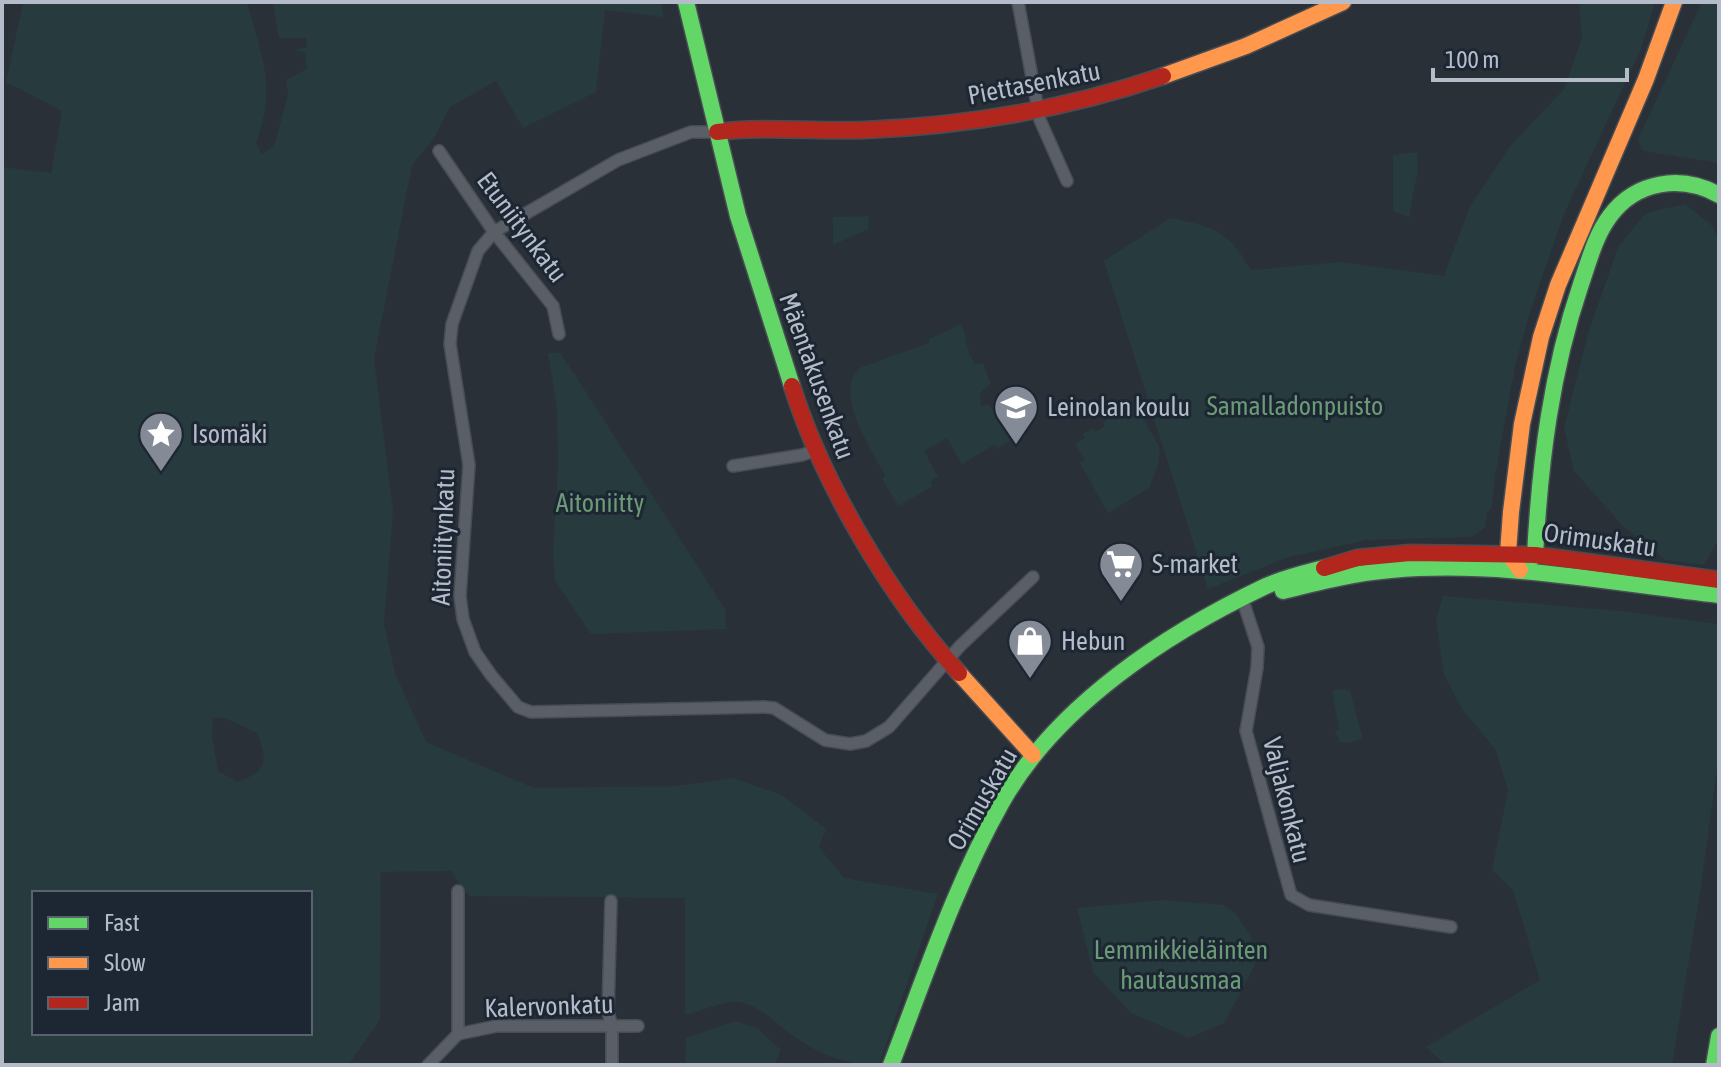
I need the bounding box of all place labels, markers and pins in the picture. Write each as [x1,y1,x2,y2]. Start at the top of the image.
school or university icon: Leinolan koulu [992,383,1040,446]
place label: Leinolan koulu [1047,392,1190,422]
place icon: Isomäki [137,410,185,473]
place label: Isomäki [192,419,267,449]
supermarket icon: S-market [1097,540,1145,603]
place label: S-market [1152,549,1238,579]
shop icon: Hebun [1006,617,1054,680]
place label: Hebun [1061,626,1125,656]

